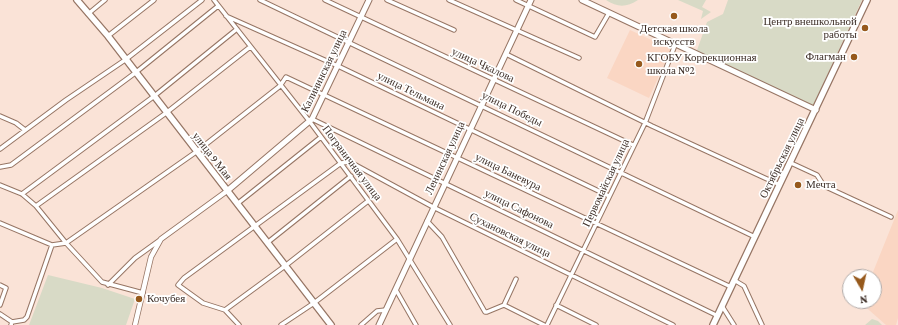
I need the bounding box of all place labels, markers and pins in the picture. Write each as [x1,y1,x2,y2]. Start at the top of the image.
marker: Детская школа искусств [669,11,679,21]
place label: Центр внешкольной работы [763,15,857,41]
place label: Детская школа искусств [640,22,708,48]
marker: Центр внешкольной работы [860,23,870,33]
place label: Флагман [805,50,846,64]
place label: КГОБУ Коррекционная школа №2 [647,51,757,77]
marker: Флагман [849,52,859,62]
marker: КГОБУ Коррекционная школа №2 [634,59,644,69]
place label: Мечта [806,178,836,192]
marker: Мечта [793,180,803,190]
place label: Кочубея [147,292,185,306]
marker: Кочубея [134,294,144,304]

